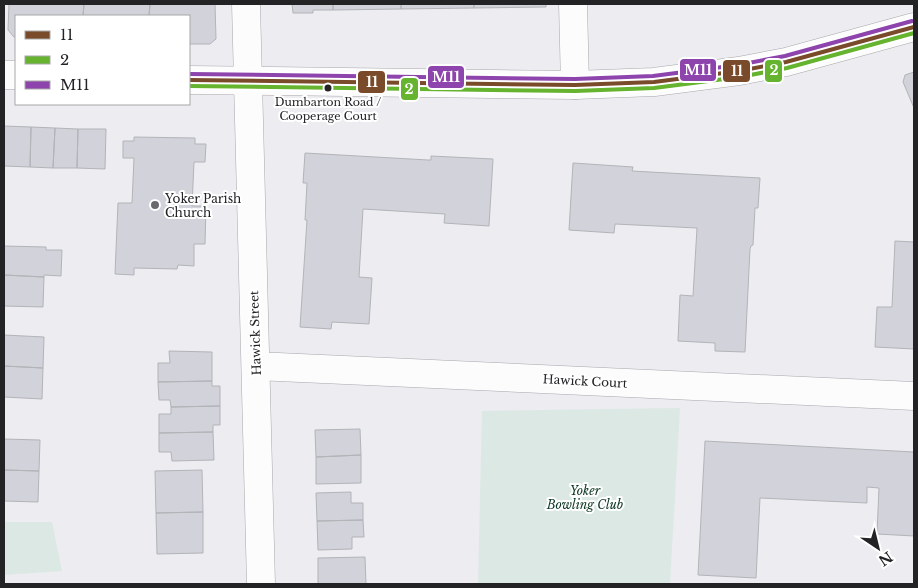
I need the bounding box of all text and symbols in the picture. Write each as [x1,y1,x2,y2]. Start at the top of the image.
legend [15,15,190,105]
text: 11 [60,25,73,44]
text: 2 [60,50,69,69]
line badge: M11 [679,58,717,82]
line badge: 11 [722,59,751,83]
line badge: 2 [764,59,783,83]
text: M11 [684,61,712,79]
text: 2 [769,61,779,79]
text: 11 [731,62,743,80]
line badge: M11 [427,65,465,89]
text: M11 [432,68,460,86]
line badge: 11 [357,70,386,94]
text: 11 [366,73,378,91]
text: M11 [60,75,90,94]
line badge: 2 [400,77,419,101]
text: 2 [404,80,414,98]
marker: Dumbarton Road / Cooperage Court [323,83,333,93]
place label: Dumbarton Road / Cooperage Court [275,95,381,123]
place label: Yoker Parish Church [164,191,241,220]
marker: Yoker Parish Church [149,199,161,211]
street label: Hawick Street [246,290,264,376]
street label: Hawick Court [542,371,628,391]
park label: Yoker Bowling Club [546,483,623,512]
north arrow [853,523,903,573]
text: N [875,547,896,570]

